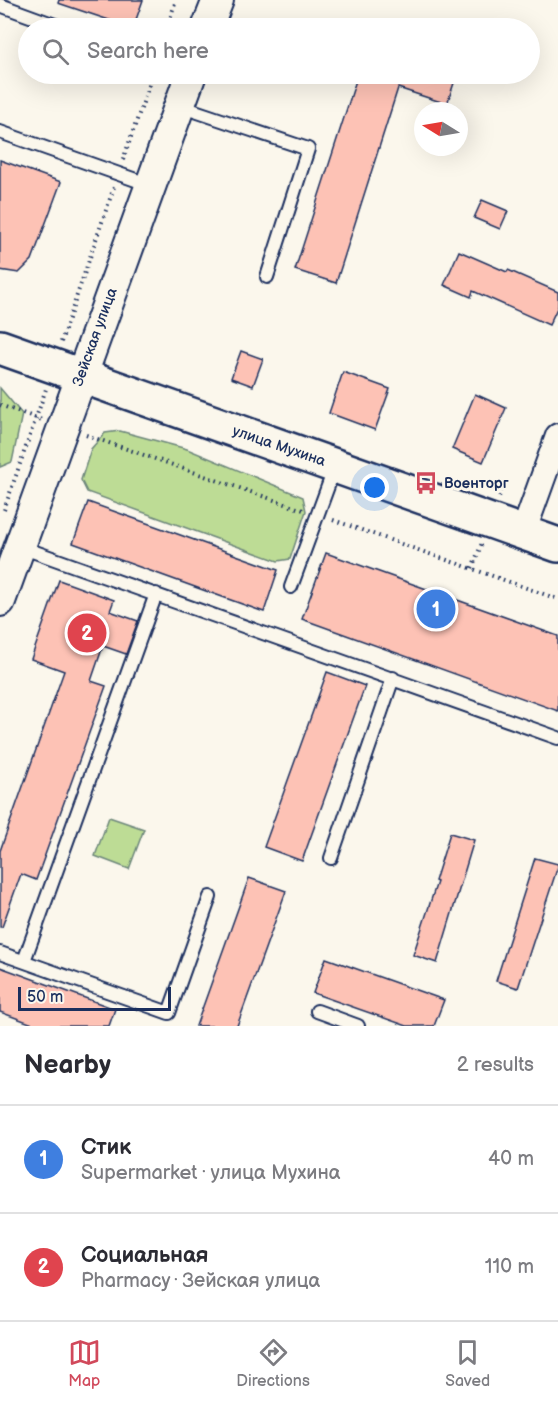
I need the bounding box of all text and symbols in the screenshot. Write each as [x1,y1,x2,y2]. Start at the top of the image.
search box [18,18,540,84]
icon: search [39,35,72,68]
text: Search here [87,38,209,65]
north arrow [414,102,468,156]
street label: Зейская улица [68,285,122,389]
street label: улица Мухина [230,421,328,471]
bus stop icon: Военторг [413,470,439,496]
your location [360,473,389,502]
place label: Военторг [444,474,509,493]
pin: 1 [416,586,456,632]
pin: 2 [68,610,106,656]
scale bar [18,984,171,1012]
text: 50 m [27,988,63,1007]
text: Nearby [24,1050,111,1081]
text: 2 results [457,1053,534,1077]
text: Стик [81,1134,131,1161]
text: 1 [39,1147,48,1171]
text: 40 m [488,1147,534,1171]
text: Supermarket · улица Мухина [81,1161,341,1185]
text: Социальная [81,1242,208,1269]
text: 2 [38,1255,49,1279]
text: 110 m [485,1255,534,1279]
text: Pharmacy · Зейская улица [81,1269,320,1293]
tab: Map [68,1336,101,1391]
tab: Directions [236,1336,310,1391]
tab: Saved [445,1336,490,1391]

